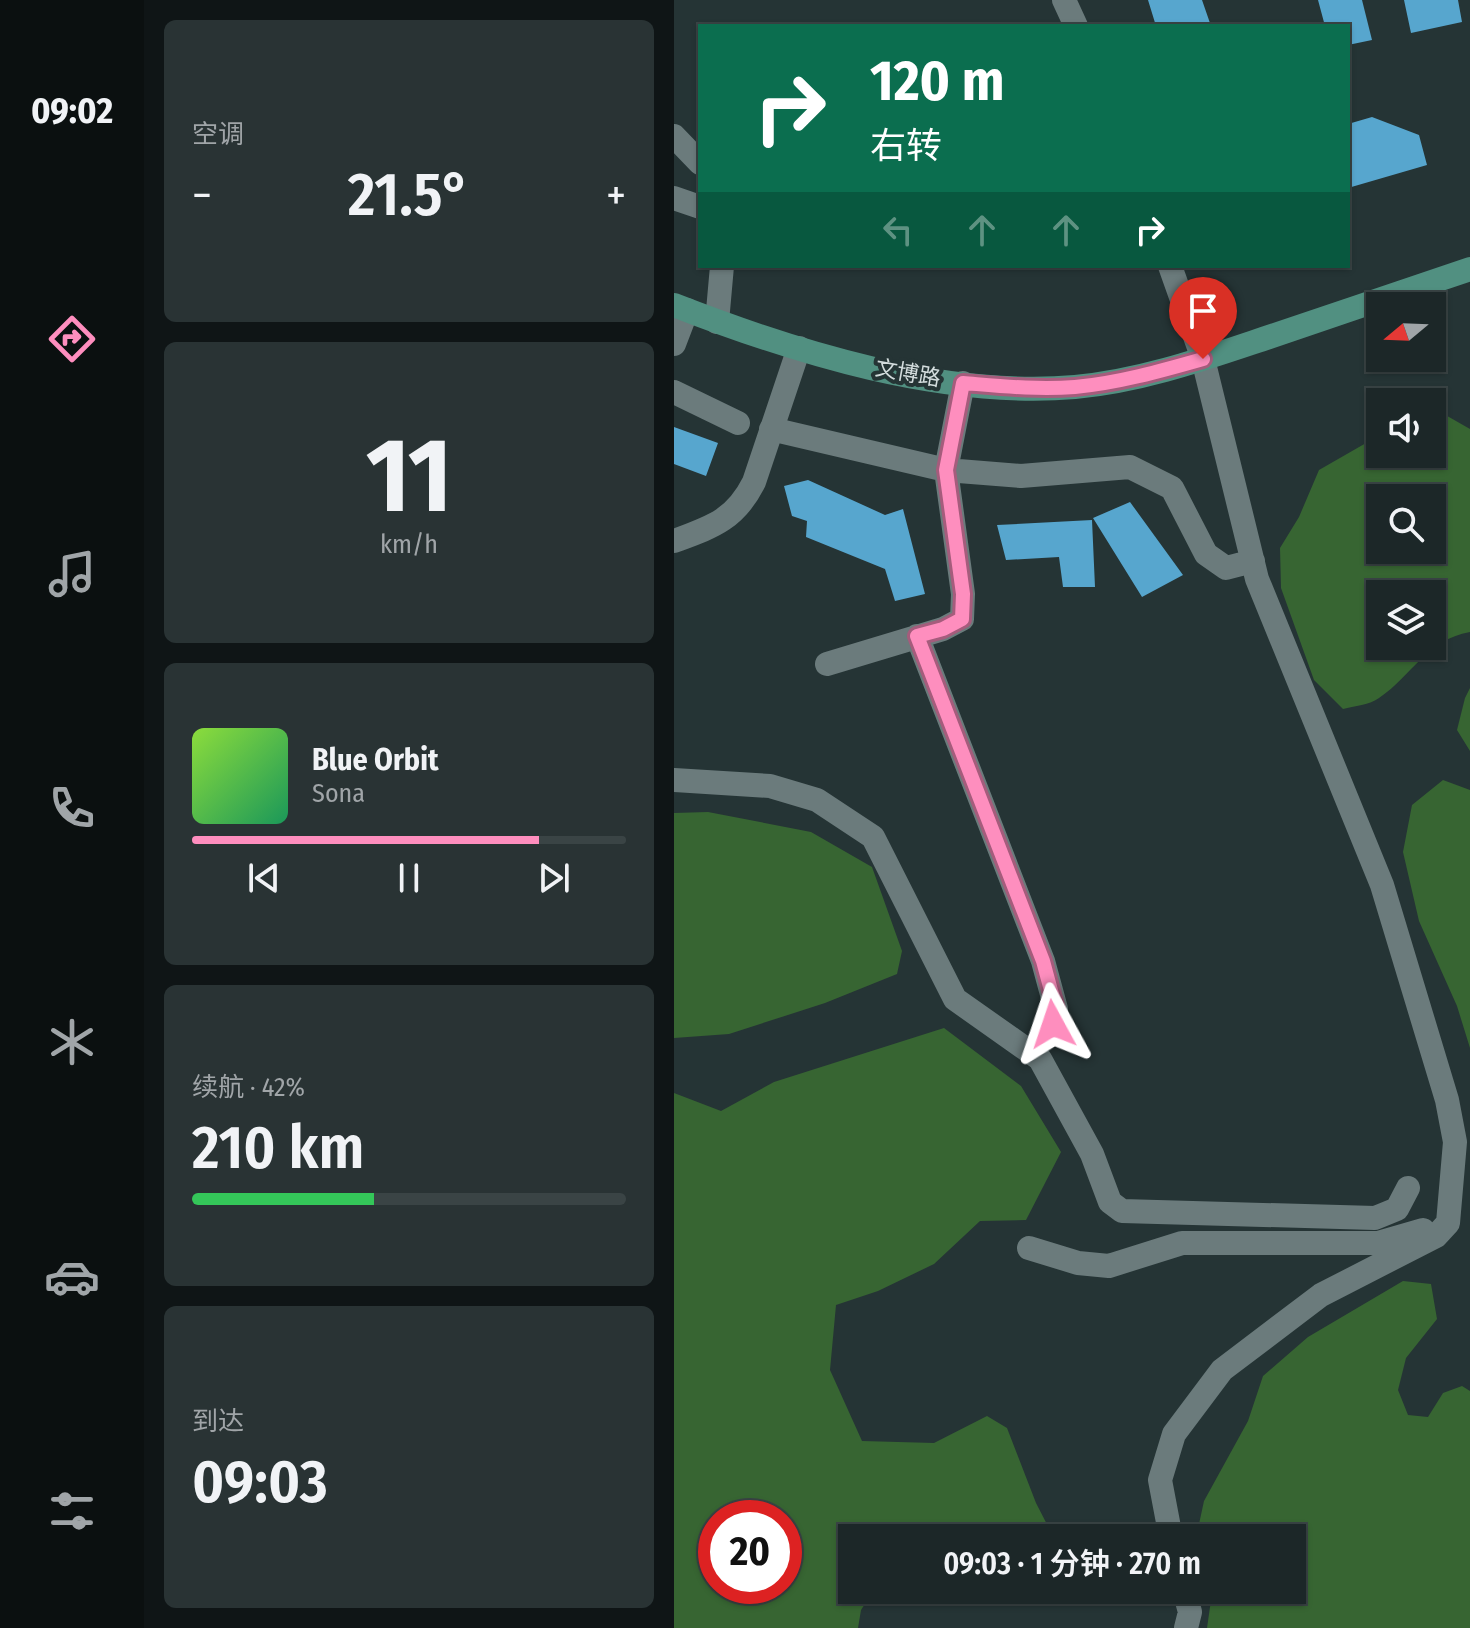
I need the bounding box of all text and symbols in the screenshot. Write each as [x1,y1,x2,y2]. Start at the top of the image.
text: 120 m [870,48,1005,115]
icon: right [738,56,842,160]
text: 09:02 [31,89,113,133]
text: 空调 [192,119,244,150]
text: 右转 [870,124,942,168]
text: 21.5° [348,159,470,231]
text: − [192,169,212,222]
text: + [606,169,626,222]
icon: left [876,208,920,252]
icon: ahead [960,208,1004,252]
icon: ahead [1044,208,1088,252]
icon: right [1128,208,1172,252]
pin [1169,277,1237,359]
icon: arrive [1181,289,1225,333]
north arrow [1366,292,1446,372]
map controls [1366,292,1446,660]
icon: directions [44,311,100,367]
street label: 文博路 [873,354,943,392]
button: sound [1366,388,1446,468]
text: 11 [366,414,452,539]
button: search [1366,484,1446,564]
text: km/h [380,529,438,560]
icon: music [44,546,100,602]
button: layers [1366,580,1446,660]
text: Blue Orbit [312,742,438,778]
text: Sona [312,778,365,809]
icon: phone [44,780,100,836]
icon: previous [242,856,286,900]
icon: pause [387,856,431,900]
icon: next [532,856,576,900]
position arrow [1011,982,1095,1066]
icon: climate [44,1014,100,1070]
text: 续航 · 42% [192,1072,305,1103]
text: 210 km [192,1112,364,1184]
icon: car [44,1249,100,1305]
text: 到达 [192,1406,244,1437]
text: 09:03 [192,1446,328,1518]
icon: filters [44,1483,100,1539]
speed limit sign: 20 [698,1500,802,1604]
text: 09:03 · 1 分钟 · 270 m [943,1546,1201,1582]

